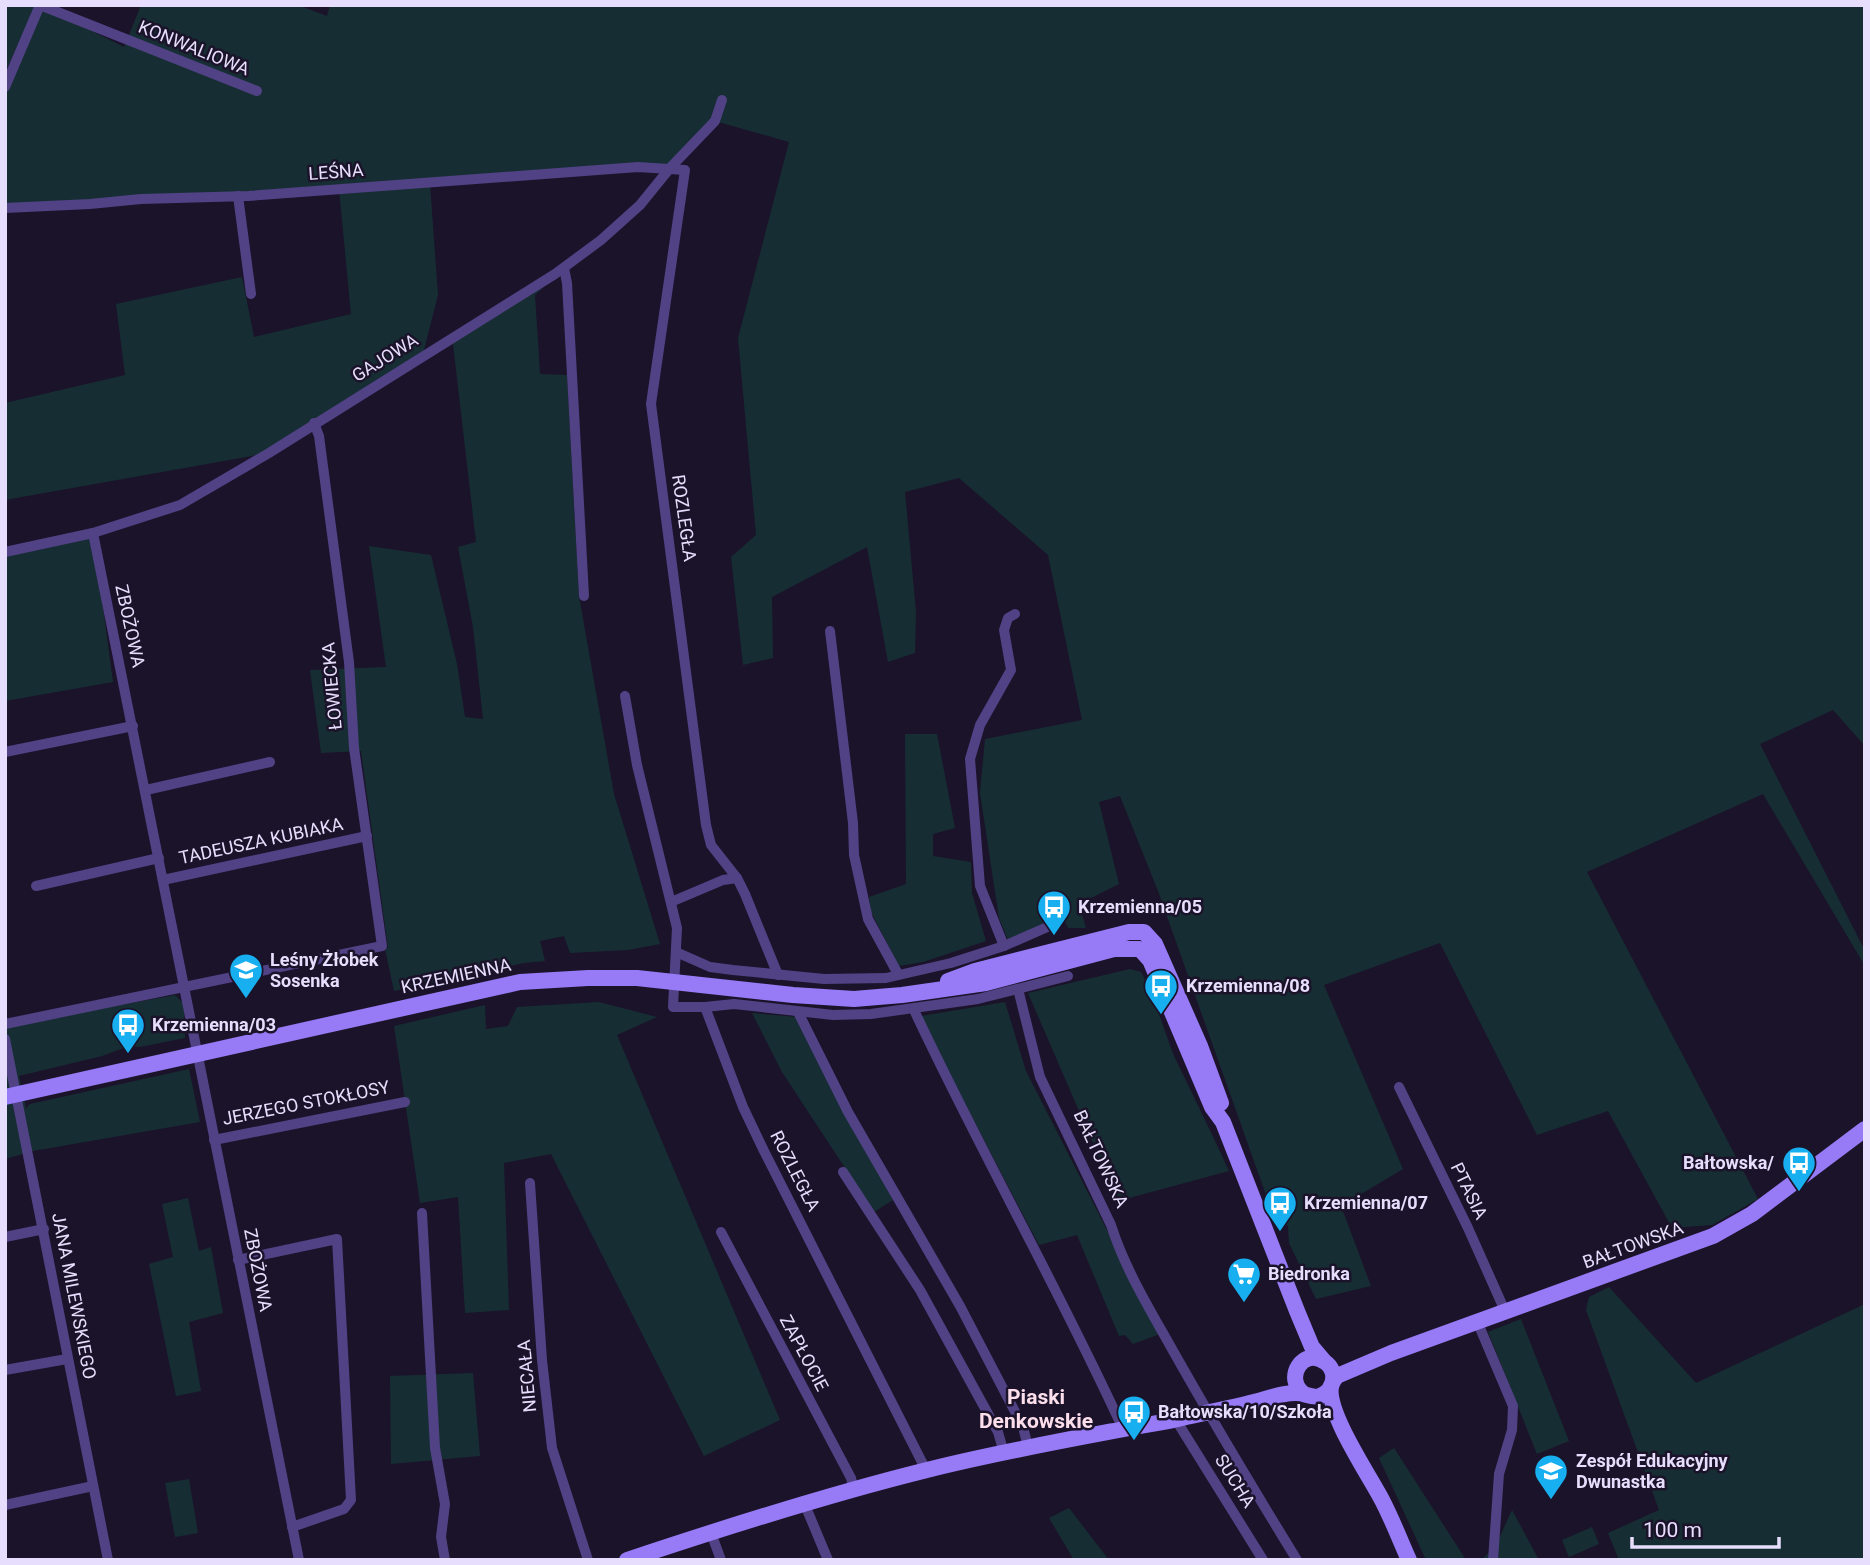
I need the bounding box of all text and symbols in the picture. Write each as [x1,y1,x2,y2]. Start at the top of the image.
street label: KONWALIOWA [136,16,253,79]
street label: LEŚNA [308,159,365,184]
street label: GAJOWA [348,329,422,386]
street label: ROZLEGŁA [668,473,701,563]
street label: ZBOŻOWA [111,582,150,670]
street label: ŁOWIECKA [317,641,346,731]
street label: TADEUSZA KUBIAKA [177,813,345,868]
bus stop icon: Krzemienna/05 [1035,888,1073,937]
place label: Krzemienna/05 [1078,896,1202,917]
place label: Leśny Żłobek Sosenka [270,949,379,991]
school or university icon: Leśny Żłobek Sosenka [227,951,265,1000]
street label: KRZEMIENNA [399,954,513,997]
bus stop icon: Krzemienna/08 [1142,967,1180,1016]
place label: Krzemienna/08 [1186,975,1310,996]
bus stop icon: Krzemienna/03 [109,1006,147,1055]
place label: Krzemienna/03 [152,1014,276,1035]
street label: JERZEGO STOKŁOSY [221,1076,391,1129]
street label: BAŁTOWSKA [1070,1107,1133,1211]
street label: ROZLEGŁA [766,1127,825,1215]
bus stop icon: Bałtowska/ [1780,1144,1818,1193]
place label: Bałtowska/ [1683,1152,1774,1173]
street label: PTASIA [1447,1159,1492,1223]
bus stop icon: Krzemienna/07 [1261,1184,1299,1233]
place label: Krzemienna/07 [1304,1192,1428,1213]
street label: JANA MILEWSKIEGO [48,1211,101,1381]
street label: BAŁTOWSKA [1580,1217,1686,1272]
street label: ZBOŻOWA [240,1226,277,1314]
supermarket icon: Biedronka [1225,1255,1263,1304]
place label: Biedronka [1268,1263,1350,1284]
street label: ZAPŁOCIE [776,1311,833,1394]
street label: NIECAŁA [513,1339,540,1413]
district label: Piaski Denkowskie [979,1385,1093,1433]
bus stop icon: Bałtowska/10/Szkoła [1115,1393,1153,1442]
place label: Bałtowska/10/Szkoła [1158,1401,1332,1422]
street label: SUCHA [1211,1450,1260,1511]
place label: Zespół Edukacyjny Dwunastka [1576,1450,1729,1492]
school or university icon: Zespół Edukacyjny Dwunastka [1532,1452,1570,1501]
scale bar [1632,1506,1779,1550]
text: 100 m [1643,1518,1702,1542]

